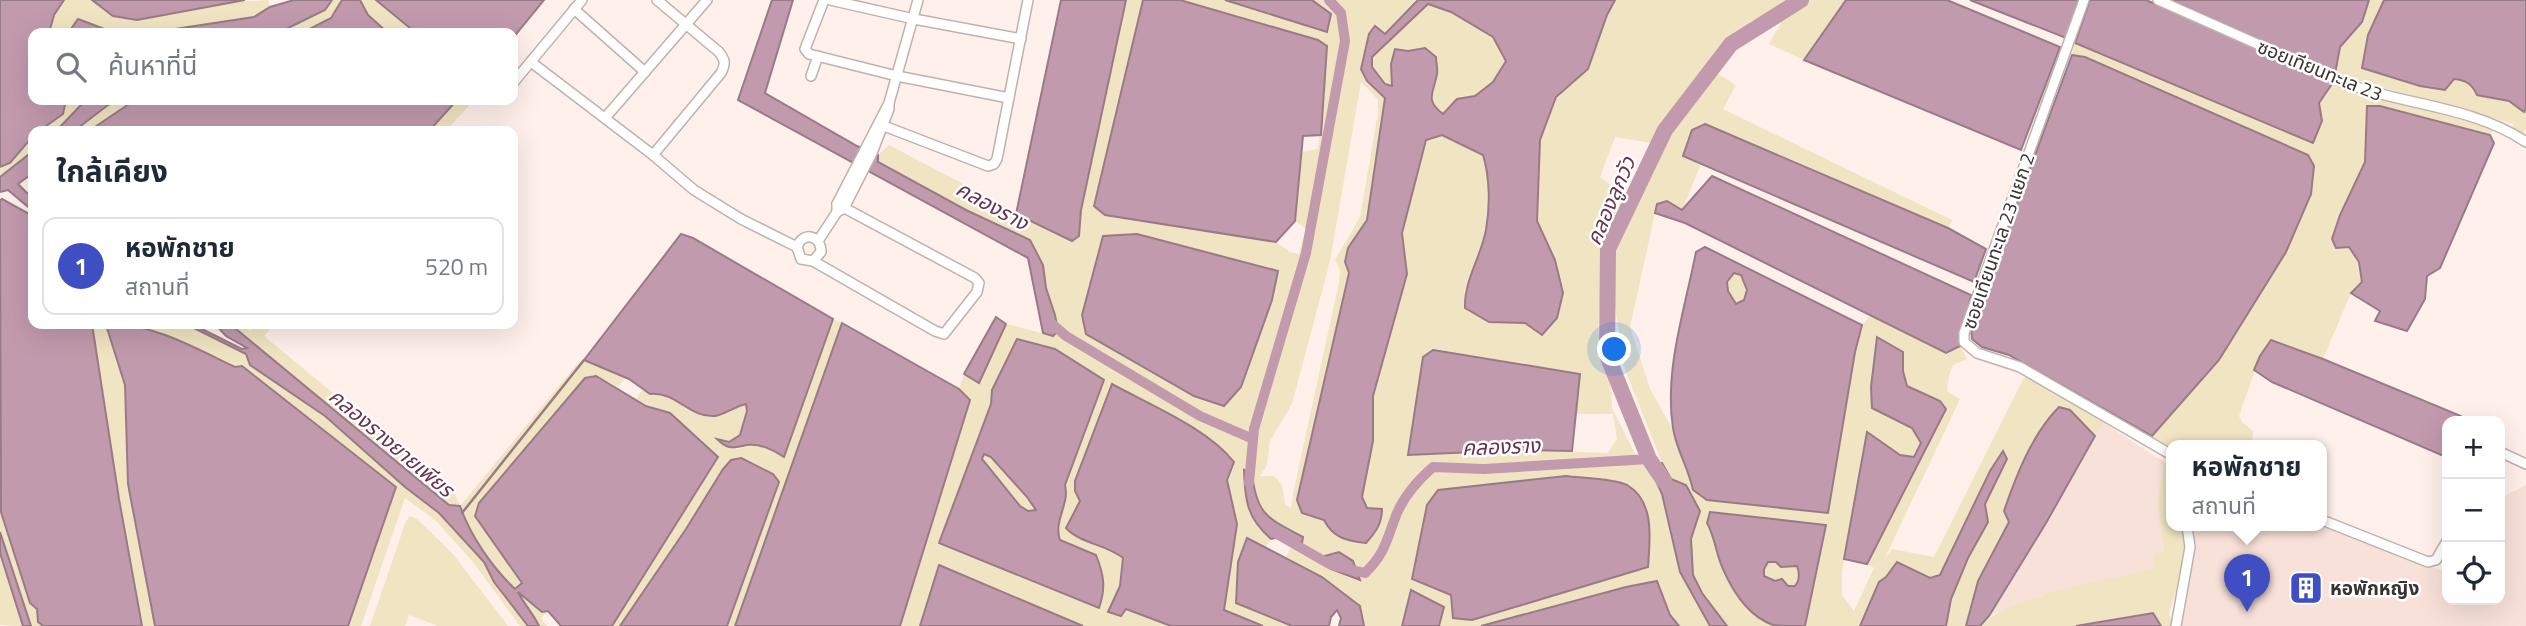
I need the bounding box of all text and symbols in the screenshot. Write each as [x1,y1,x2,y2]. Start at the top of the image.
search box [28,28,518,105]
street label: ซอยเทียนทะเล 23 [2253,31,2387,108]
text: ค้นหาที่นี่ [108,46,198,85]
icon: search [52,48,90,86]
text: ใกล้เคียง [56,148,168,194]
street label: ซอยเทียนทะเล 23 แยก 2 [1954,149,2041,333]
water label: คลองลูกวัว [1577,151,1643,250]
water label: คลองราง [950,172,1036,239]
text: หอพักชาย [125,228,235,267]
text: 1 [75,249,87,284]
text: 520 m [425,249,488,284]
text: สถานที่ [125,269,189,304]
your location [1597,332,1631,366]
water label: คลองรางยายเพียร [322,380,463,505]
map controls [2442,416,2505,605]
button: + [2442,416,2505,479]
water label: คลองราง [1461,429,1542,463]
popup [2166,440,2327,531]
text: หอพักชาย [2192,447,2301,486]
button: − [2442,479,2505,542]
text: สถานที่ [2192,488,2256,523]
button: locate [2442,542,2505,605]
pin: 1 [2224,554,2270,612]
building icon: หอพักหญิง [2287,569,2325,607]
place label: หอพักหญิง [2330,573,2419,602]

